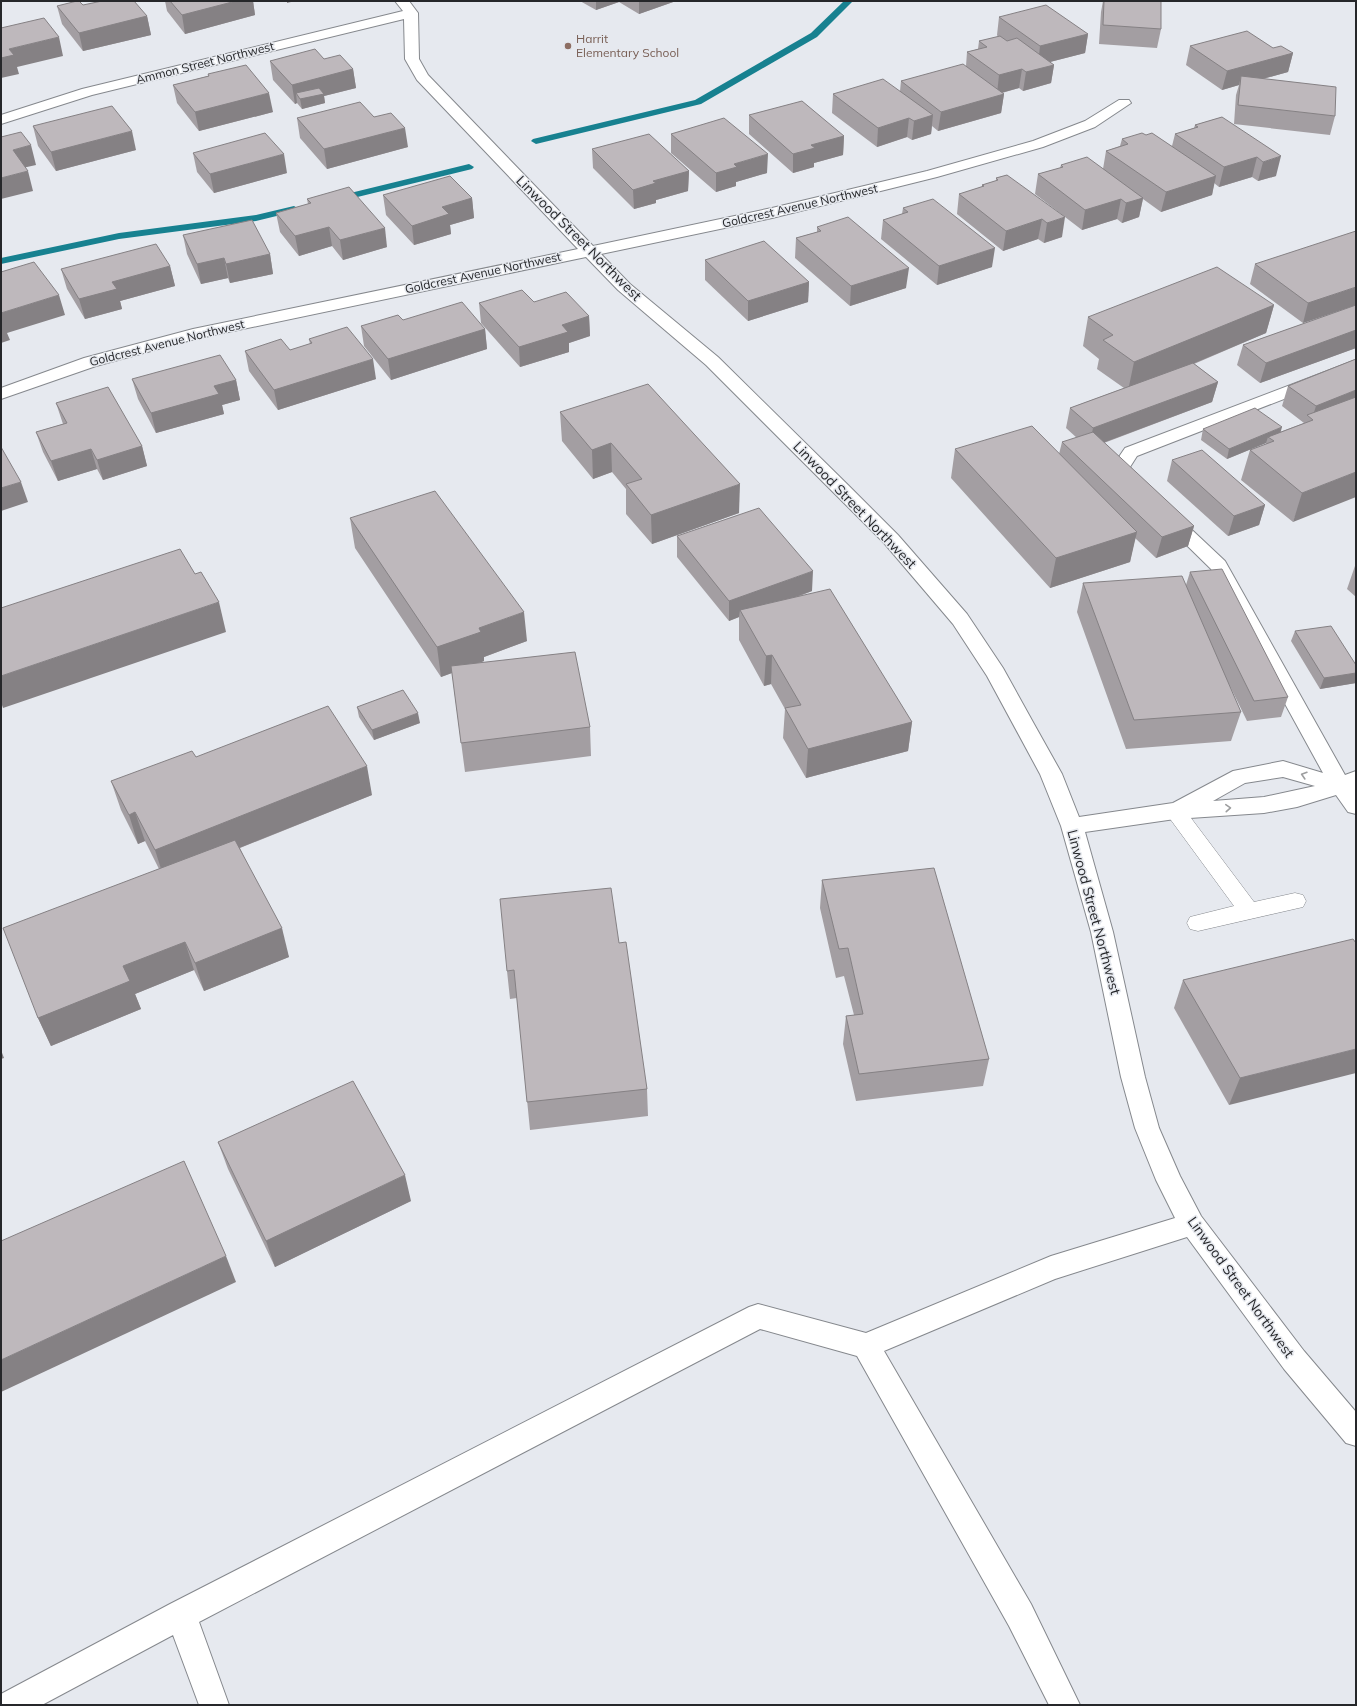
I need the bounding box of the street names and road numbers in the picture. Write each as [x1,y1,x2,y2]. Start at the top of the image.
street label: Ammon Street Northwest [134,38,276,87]
street label: Linwood Street Northwest [513,172,646,305]
street label: Goldcrest Avenue Northwest [721,180,879,231]
street label: Goldcrest Avenue Northwest [403,249,562,296]
street label: Goldcrest Avenue Northwest [88,316,246,369]
street label: Linwood Street Northwest [789,438,921,572]
street label: Linwood Street Northwest [1063,828,1125,997]
street label: Linwood Street Northwest [1184,1213,1298,1361]

